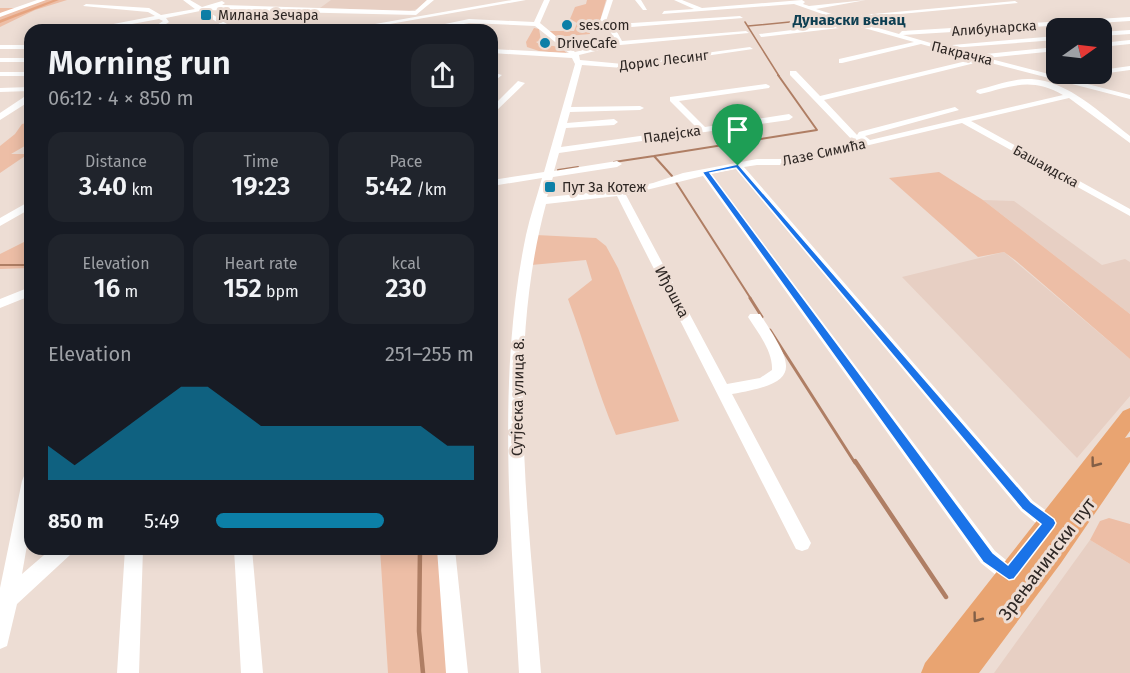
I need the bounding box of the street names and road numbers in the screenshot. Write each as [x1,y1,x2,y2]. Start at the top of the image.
street label: Алибунарска [951,17,1037,40]
street label: Пакрачка [929,38,994,69]
street label: Дорис Лесинг [617,47,710,75]
street label: Падејска [642,122,702,147]
street label: Лазе Симића [781,135,867,170]
street label: Башаидска [1010,142,1081,191]
street label: Иђошка [651,263,693,321]
street label: Сутјеска улица 8. [508,338,528,456]
street label: Зрењанински пут [994,493,1101,625]

